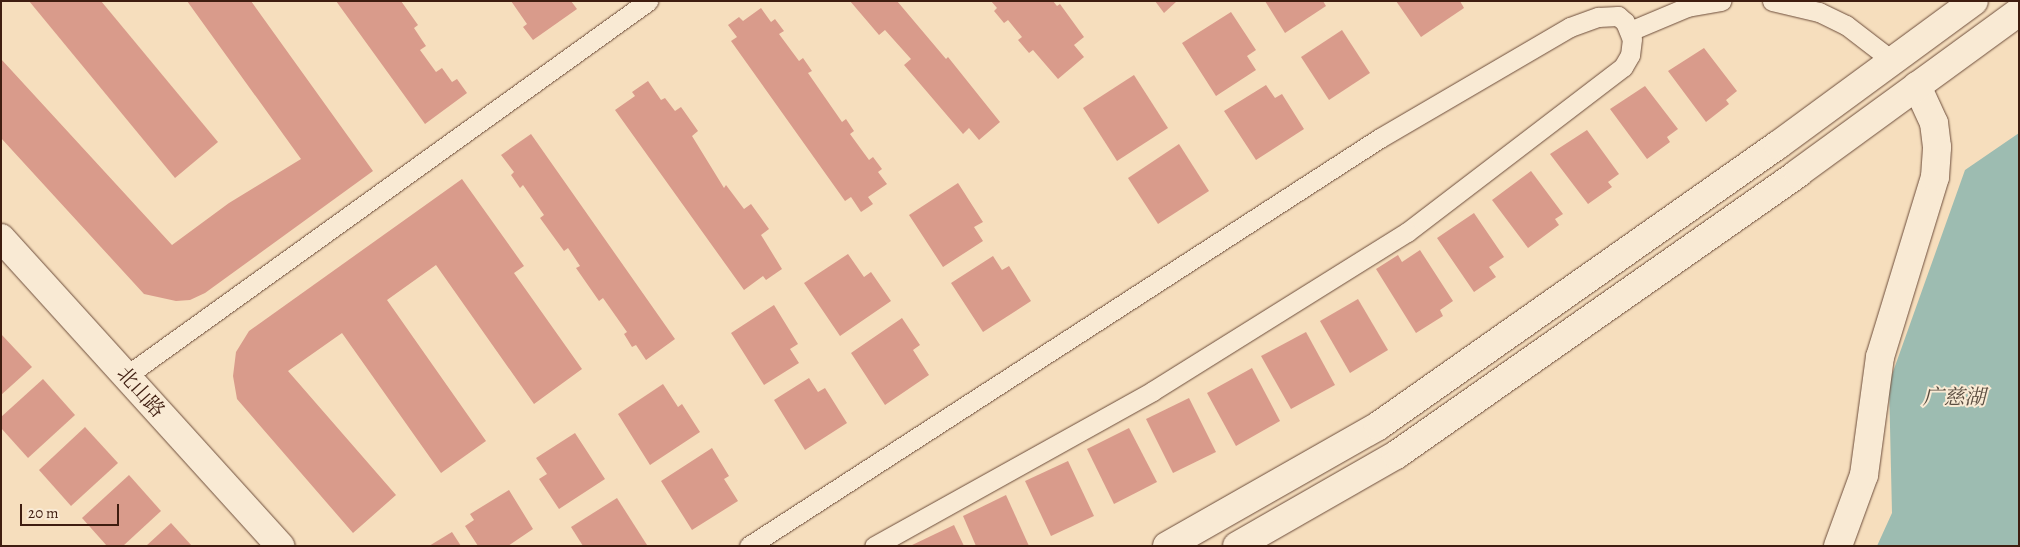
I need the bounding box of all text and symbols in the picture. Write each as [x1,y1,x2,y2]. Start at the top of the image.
street label: 北山路 [112,362,170,422]
water label: 广慈湖 [1923,384,1985,410]
scale bar [22,494,121,526]
text: 20 m [28,503,59,523]

